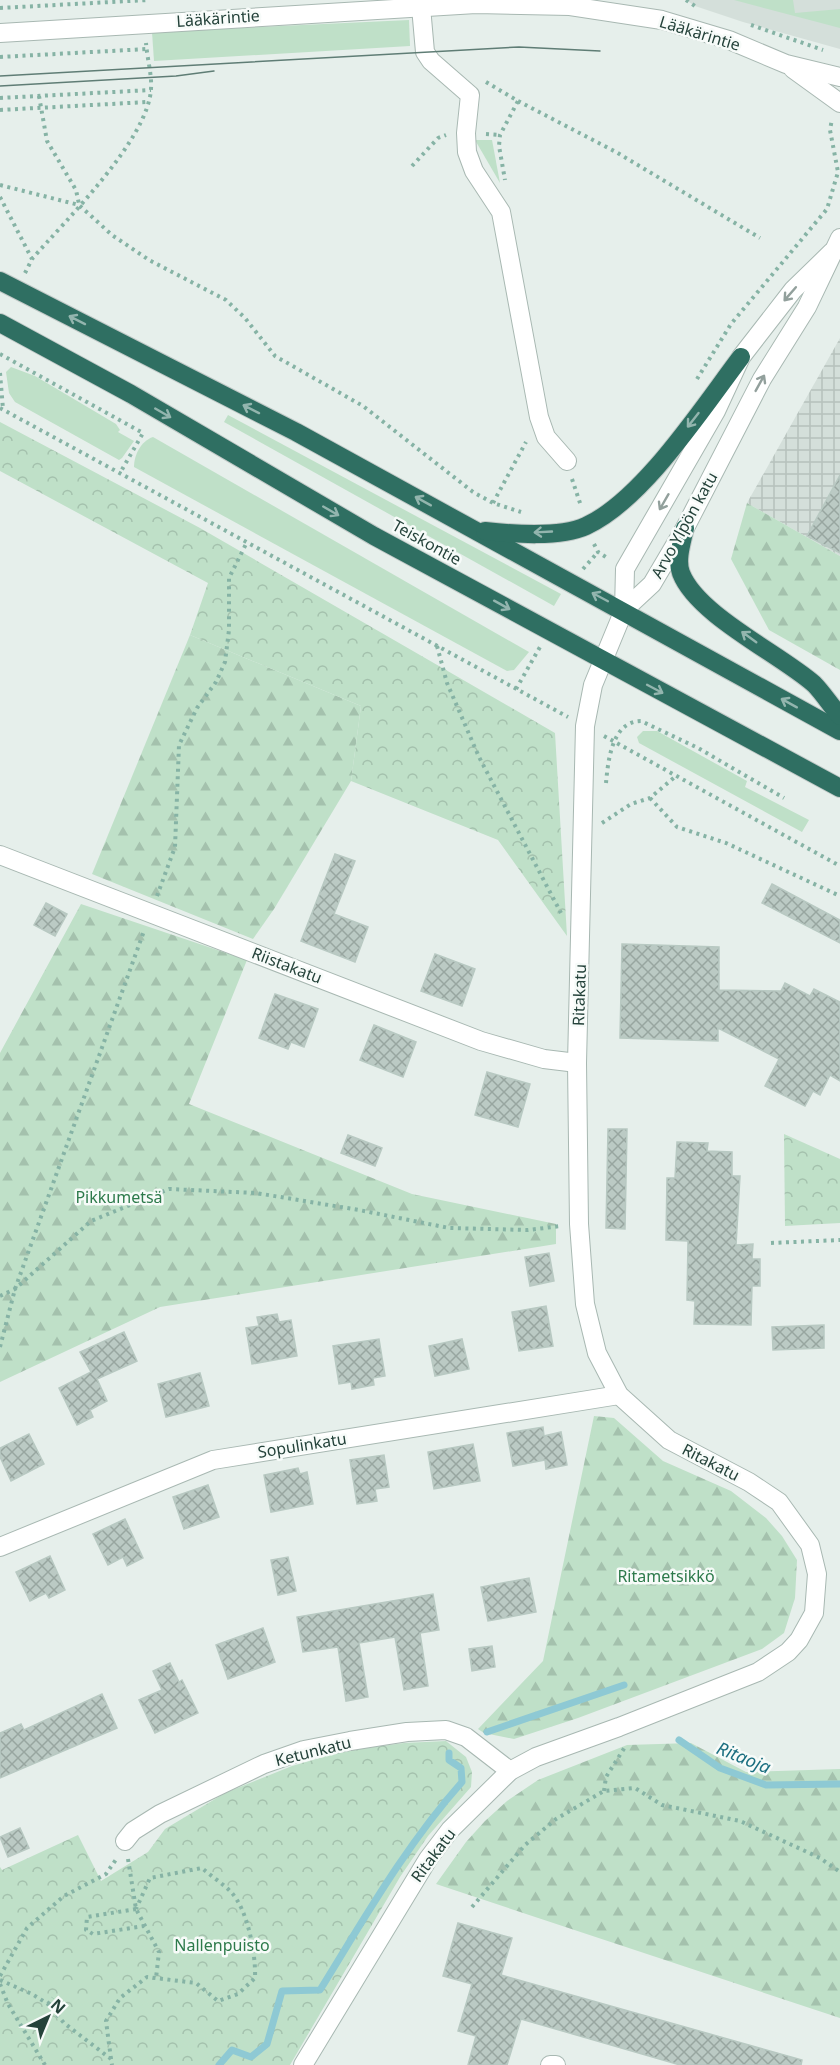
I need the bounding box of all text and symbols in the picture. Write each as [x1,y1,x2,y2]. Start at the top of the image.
street label: Lääkärintie [176,4,260,32]
street label: Lääkärintie [657,10,743,56]
one-way arrow [784,286,797,302]
one-way arrow [69,314,87,326]
one-way arrow [754,375,766,392]
one-way arrow [242,403,260,415]
one-way arrow [154,407,171,419]
one-way arrow [686,412,699,428]
street label: Arvo Ylpön katu [646,468,722,582]
one-way arrow [658,492,669,510]
one-way arrow [415,495,432,507]
one-way arrow [322,505,339,517]
street label: Teiskontie [389,514,465,570]
one-way arrow [533,527,553,538]
one-way arrow [592,591,610,602]
one-way arrow [492,600,510,611]
one-way arrow [741,631,757,643]
one-way arrow [646,683,663,695]
one-way arrow [781,697,798,709]
street label: Riistakatu [249,942,325,988]
street label: Ritakatu [567,964,591,1026]
park label: Pikkumetsä [75,1186,163,1208]
street label: Sopulinkatu [256,1427,348,1463]
street label: Ritakatu [678,1438,744,1486]
park label: Ritametsikkö [617,1565,715,1587]
street label: Ketunkatu [273,1731,353,1771]
water label: Ritaoja [713,1735,775,1779]
street label: Ritakatu [406,1824,460,1886]
park label: Nallenpuisto [174,1934,270,1956]
north arrow [18,1987,78,2047]
text: N [46,1994,70,2019]

